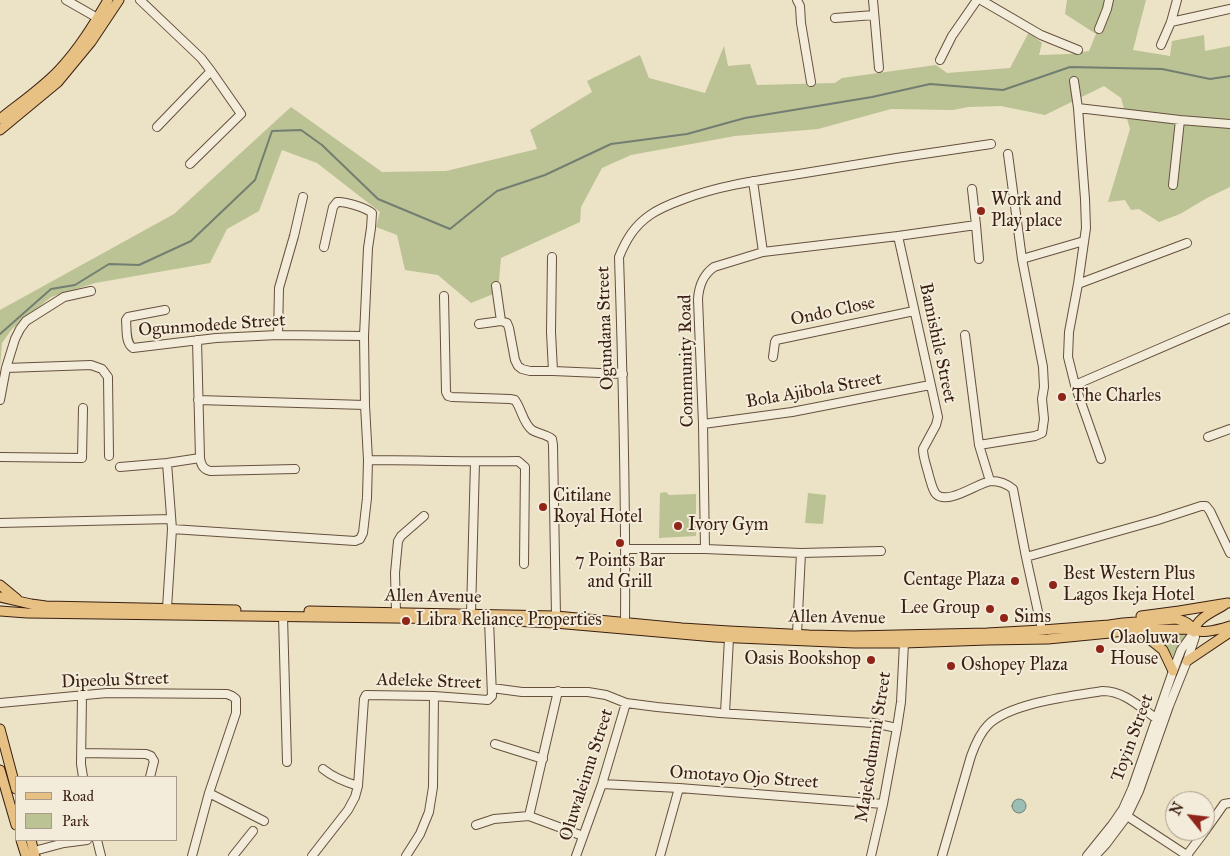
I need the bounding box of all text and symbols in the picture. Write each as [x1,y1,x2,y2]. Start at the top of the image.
place label: Work and Play place [991,190,1062,232]
marker: Work and Play place [975,205,987,217]
street label: Ogundana Street [593,266,619,390]
street label: Bamishile Street [914,281,960,405]
street label: Ondo Close [789,293,877,331]
street label: Community Road [675,294,699,428]
street label: Ogunmodede Street [138,310,286,342]
street label: Bola Ajibola Street [744,368,884,414]
place label: The Charles [1072,386,1161,408]
marker: The Charles [1056,391,1068,403]
place label: Citilane Royal Hotel [553,486,643,528]
marker: Citilane Royal Hotel [537,501,549,513]
place label: Ivory Gym [688,515,769,537]
marker: Ivory Gym [672,520,684,532]
marker: 7 Points Bar and Grill [614,537,626,549]
place label: 7 Points Bar and Grill [575,551,665,594]
place label: Best Western Plus Lagos Ikeja Hotel [1063,564,1195,606]
place label: Centage Plaza [903,570,1005,592]
marker: Centage Plaza [1009,575,1021,587]
marker: Best Western Plus Lagos Ikeja Hotel [1047,579,1059,591]
street label: Allen Avenue [384,585,482,609]
place label: Lee Group [900,598,980,620]
marker: Lee Group [984,603,996,615]
street label: Allen Avenue [788,606,886,630]
place label: Sims [1014,607,1051,629]
place label: Libra Reliance Properties [416,610,602,632]
marker: Sims [998,612,1010,624]
marker: Libra Reliance Properties [400,615,412,627]
place label: Olaoluwa House [1110,628,1179,670]
marker: Olaoluwa House [1094,643,1106,655]
place label: Oasis Bookshop [744,649,861,671]
marker: Oasis Bookshop [865,654,877,666]
place label: Oshopey Plaza [961,655,1068,677]
marker: Oshopey Plaza [945,660,957,672]
street label: Dipeolu Street [61,668,169,694]
street label: Adeleke Street [376,669,482,695]
street label: Majekodunmi Street [851,670,897,824]
street label: Toyin Street [1107,691,1159,785]
street label: Oluwaleimu Street [555,706,619,844]
street label: Omotayo Ojo Street [669,762,819,794]
legend [15,776,178,841]
text: Road [62,787,94,805]
north arrow [1165,791,1215,841]
text: N [1167,800,1188,818]
text: Park [62,812,89,830]

